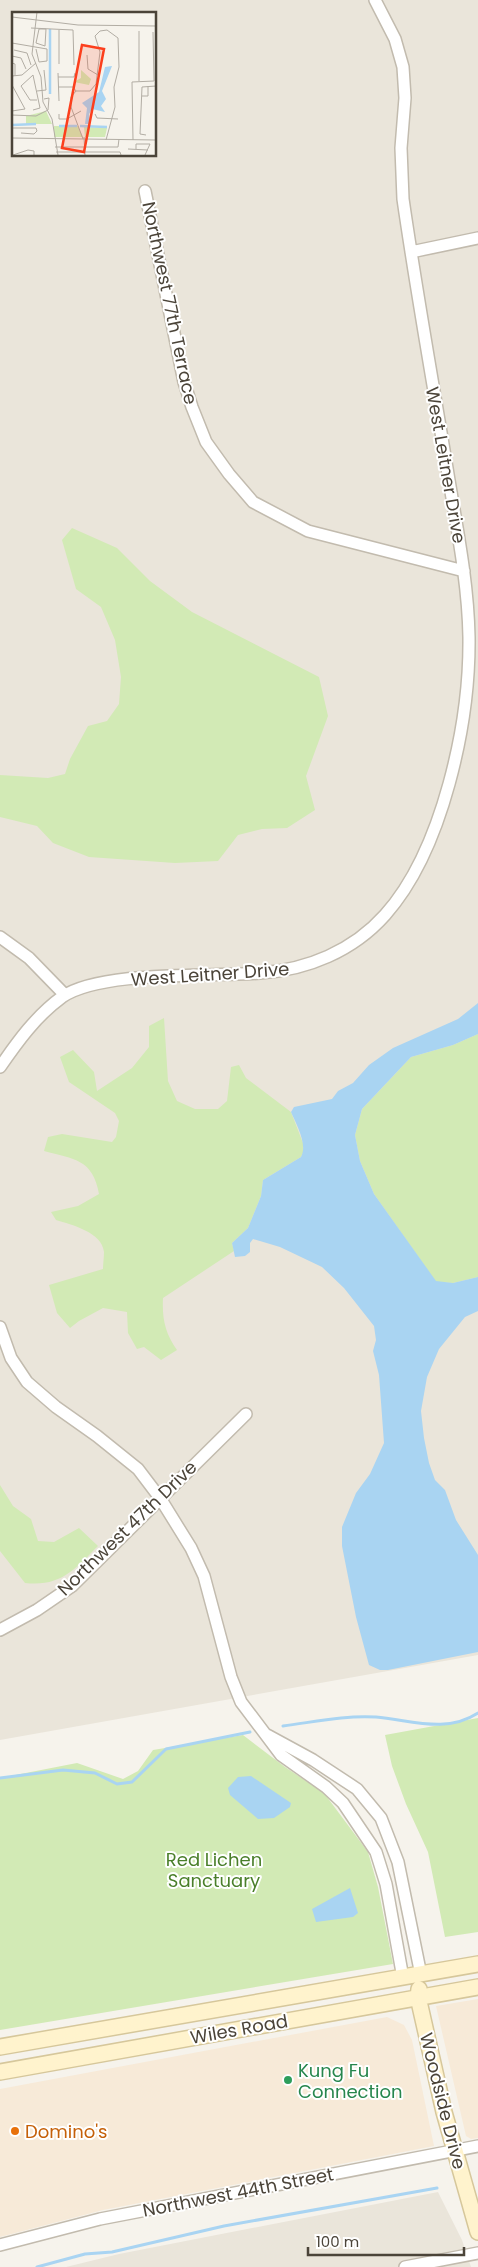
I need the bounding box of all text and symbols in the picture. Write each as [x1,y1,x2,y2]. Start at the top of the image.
inset map [12,12,156,156]
street label: Northwest 77th Terrace [136,199,204,407]
street label: West Leitner Drive [420,385,472,545]
street label: West Leitner Drive [130,956,290,992]
street label: Northwest 47th Drive [52,1455,202,1601]
park label: Red Lichen Sanctuary [166,1847,262,1893]
street label: Wiles Road [188,2008,290,2050]
street label: Woodside Drive [414,2030,472,2172]
place label: Kung Fu Connection [298,2058,403,2104]
marker: Kung Fu Connection [282,2074,294,2086]
place label: Domino's [25,2119,108,2144]
marker: Domino's [9,2125,21,2137]
street label: Northwest 44th Street [140,2161,336,2223]
scale bar [308,2224,464,2256]
text: 100 m [316,2231,359,2252]

